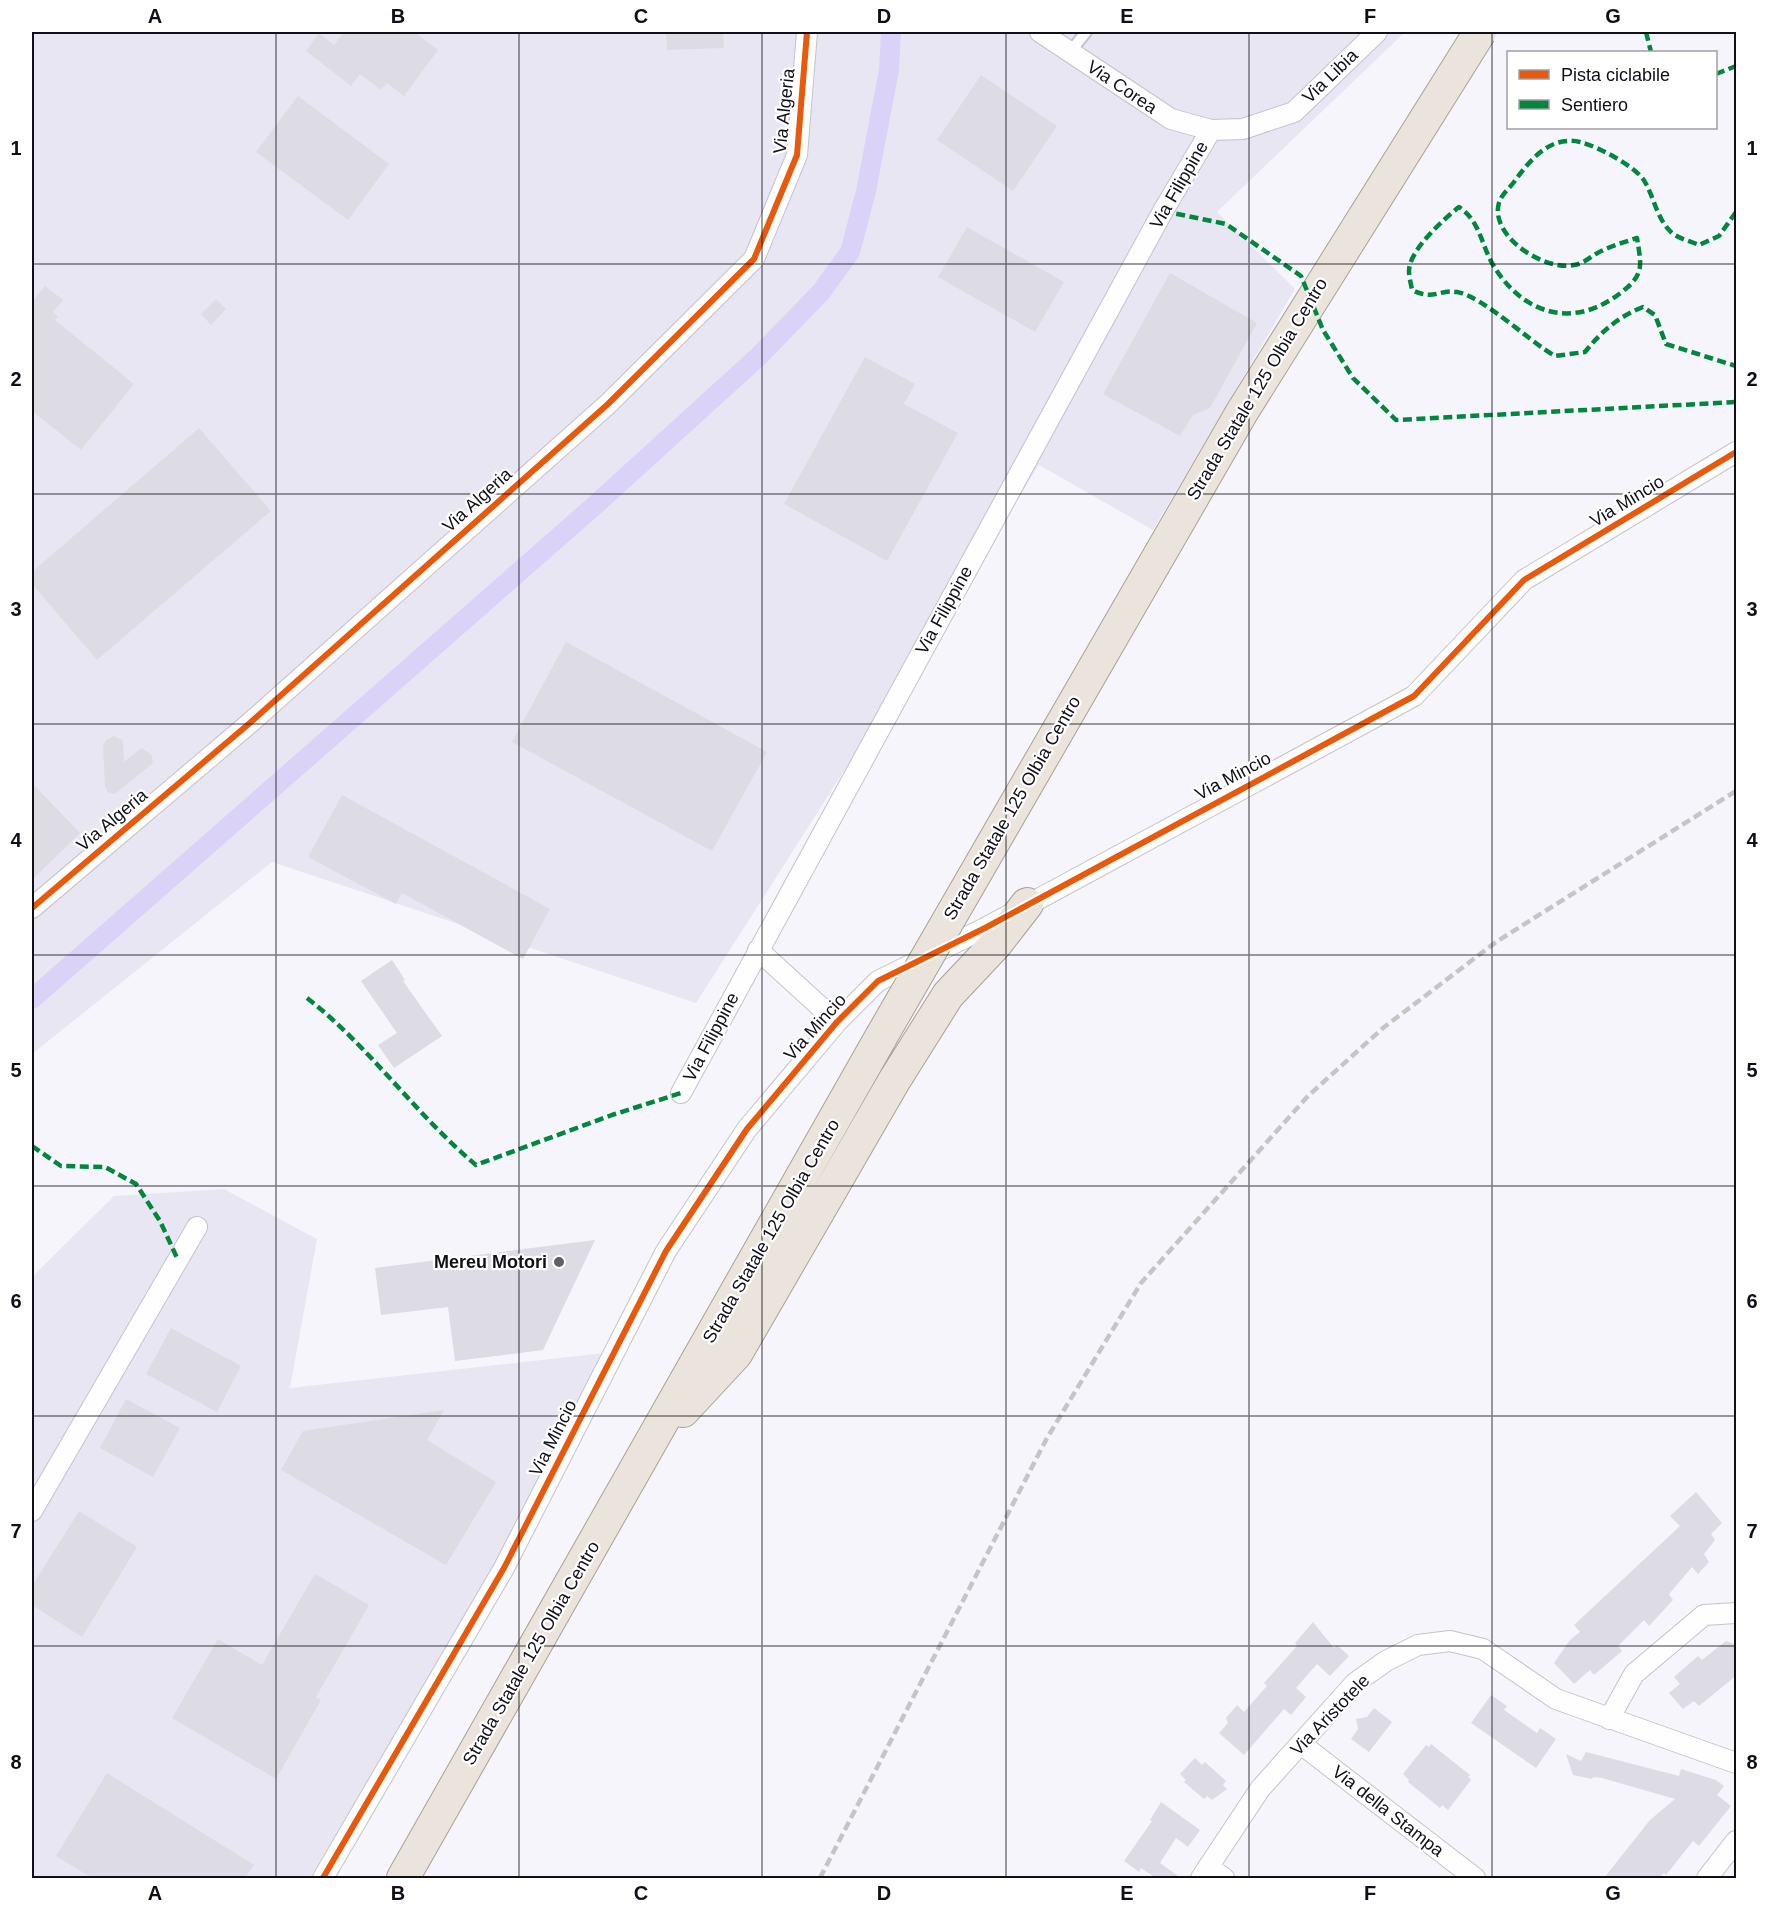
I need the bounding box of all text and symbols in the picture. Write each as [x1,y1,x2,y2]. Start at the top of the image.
text: A [148,5,162,27]
text: B [391,5,405,27]
text: C [634,5,648,27]
text: D [877,5,891,27]
text: E [1120,5,1134,27]
text: F [1364,5,1376,27]
text: G [1605,5,1621,27]
street label: Via Libia [1298,44,1362,107]
legend [1507,51,1717,129]
street label: Via Corea [1083,56,1161,118]
text: Pista ciclabile [1561,65,1670,85]
street label: Via Algeria [770,66,799,155]
text: Sentiero [1561,95,1628,115]
text: 1 [10,137,22,159]
text: 1 [1746,137,1758,159]
street label: Via Filippine [1146,138,1212,232]
street label: Strada Statale 125 Olbia Centro [1183,274,1331,504]
text: 2 [10,368,22,390]
text: 2 [1746,368,1758,390]
street label: Via Algeria [438,463,516,536]
street label: Via Mincio [1586,471,1668,531]
street label: Via Filippine [912,562,976,658]
text: 3 [10,598,22,620]
text: 3 [1746,598,1758,620]
street label: Strada Statale 125 Olbia Centro [940,693,1084,923]
street label: Via Mincio [1192,748,1274,804]
street label: Via Algeria [73,784,152,855]
text: 4 [10,829,22,851]
text: 4 [1746,829,1758,851]
street label: Via Filippine [679,989,743,1085]
street label: Via Mincio [780,990,850,1064]
text: 5 [10,1059,22,1081]
text: 5 [1746,1059,1758,1081]
street label: Strada Statale 125 Olbia Centro [699,1116,843,1346]
place label: Mereu Motori [434,1252,547,1272]
marker: Mereu Motori [552,1255,566,1269]
text: 6 [10,1290,22,1312]
text: 6 [1746,1290,1758,1312]
street label: Via Mincio [525,1397,581,1479]
text: 7 [10,1520,22,1542]
text: 7 [1746,1520,1758,1542]
street label: Strada Statale 125 Olbia Centro [459,1538,603,1768]
street label: Via Aristotele [1286,1670,1374,1760]
text: 8 [10,1751,22,1773]
text: 8 [1746,1751,1758,1773]
street label: Via della Stampa [1328,1761,1448,1861]
text: A [148,1882,162,1904]
text: B [391,1882,405,1904]
text: C [634,1882,648,1904]
text: D [877,1882,891,1904]
text: E [1120,1882,1134,1904]
text: F [1364,1882,1376,1904]
text: G [1605,1882,1621,1904]

